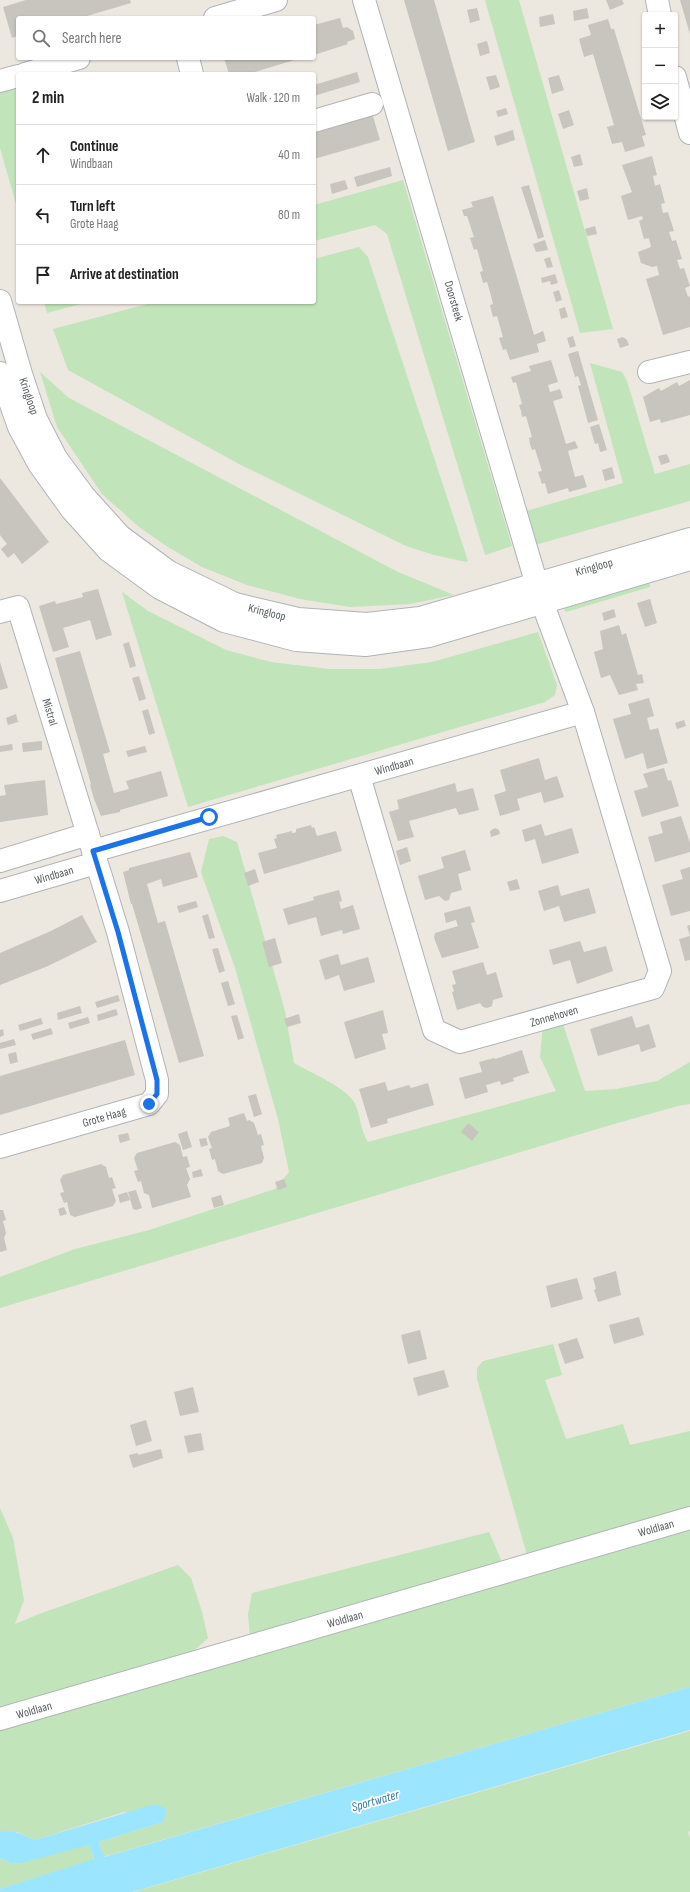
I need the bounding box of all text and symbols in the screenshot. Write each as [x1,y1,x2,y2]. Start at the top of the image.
map controls [642,12,678,120]
button: + [642,12,678,48]
search box [16,16,316,60]
icon: search [30,27,52,49]
text: Search here [62,29,122,48]
button: − [642,48,678,84]
button: layers [642,84,678,120]
text: 2 min [32,88,64,108]
text: Walk · 120 m [247,90,300,106]
text: Continue [70,137,119,156]
icon: ahead [32,144,54,166]
text: 40 m [278,147,300,163]
text: Windbaan [70,156,113,172]
text: Turn left [70,197,115,216]
icon: left [32,204,54,226]
text: 80 m [278,207,300,223]
text: Grote Haag [70,216,118,232]
icon: arrive [32,264,54,286]
text: Arrive at destination [70,265,179,284]
street label: Doorsteek [441,279,467,323]
street label: Kringloop [15,376,42,417]
street label: Kringloop [574,555,615,580]
street label: Kringloop [247,601,287,624]
street label: Mistral [38,697,61,727]
street label: Windbaan [373,754,415,779]
route start [200,808,218,826]
street label: Windbaan [33,863,75,888]
street label: Zonnehoven [528,1002,580,1030]
route end [140,1095,158,1113]
street label: Grote Haag [81,1104,128,1131]
street label: Woldlaan [637,1516,676,1541]
street label: Woldlaan [326,1607,365,1632]
street label: Woldlaan [15,1698,54,1723]
water label: Sportwater [350,1786,402,1815]

